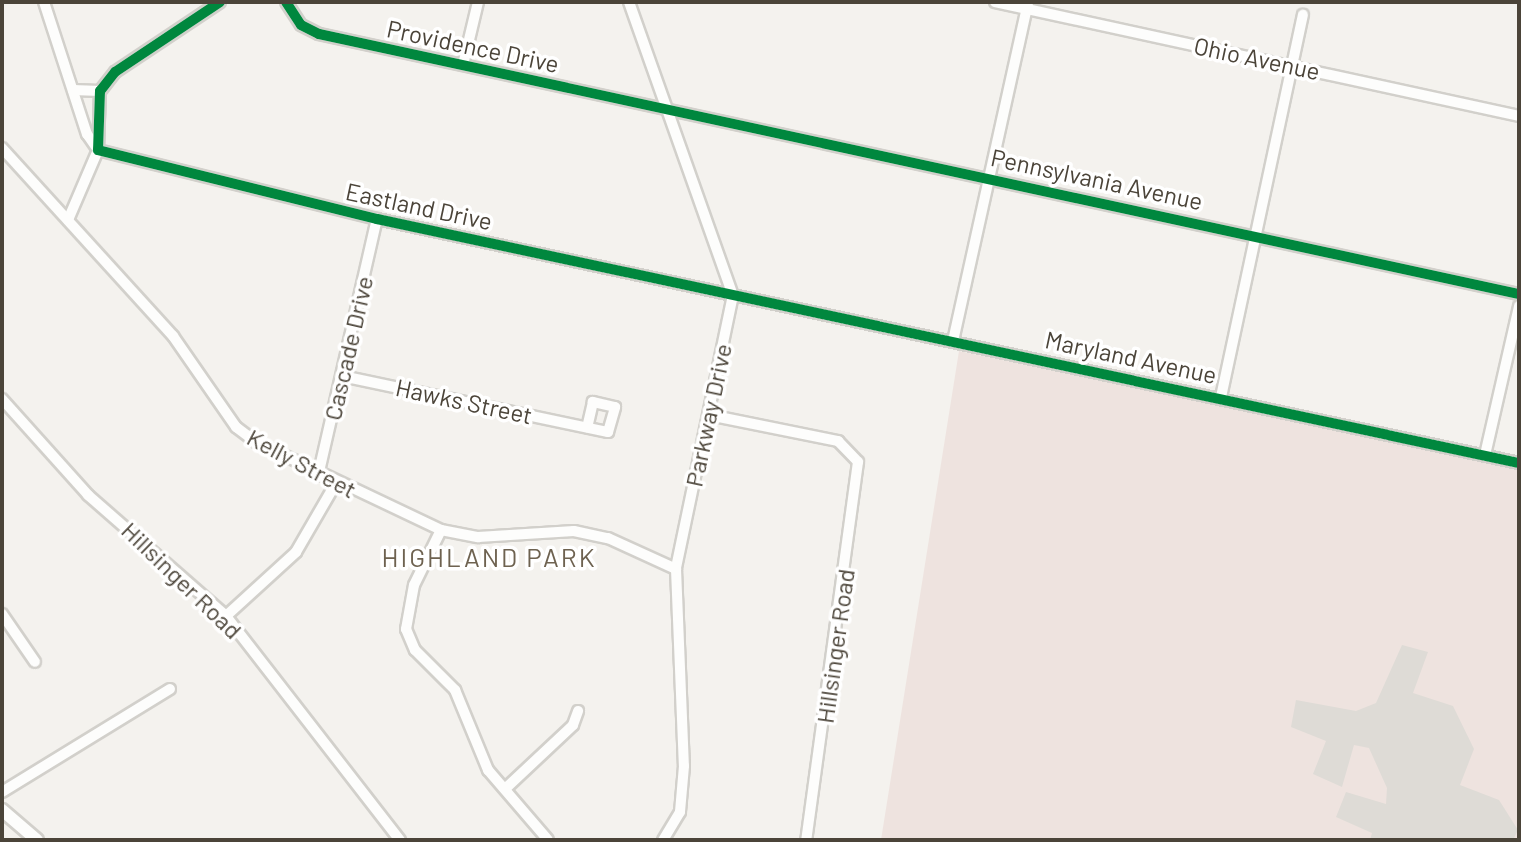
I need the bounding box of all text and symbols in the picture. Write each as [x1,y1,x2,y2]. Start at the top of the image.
street label: Providence Drive [384,14,562,78]
street label: Ohio Avenue [1191,31,1323,85]
street label: Pennsylvania Avenue [989,142,1205,216]
street label: Eastland Drive [343,176,495,236]
street label: Cascade Drive [317,273,379,423]
street label: Maryland Avenue [1043,325,1219,389]
street label: Parkway Drive [679,341,737,489]
street label: Hawks Street [393,372,535,430]
street label: Kelly Street [242,422,362,504]
street label: Hillsinger Road [116,516,248,644]
district label: HIGHLAND PARK [383,541,595,573]
street label: Hillsinger Road [810,567,860,725]

